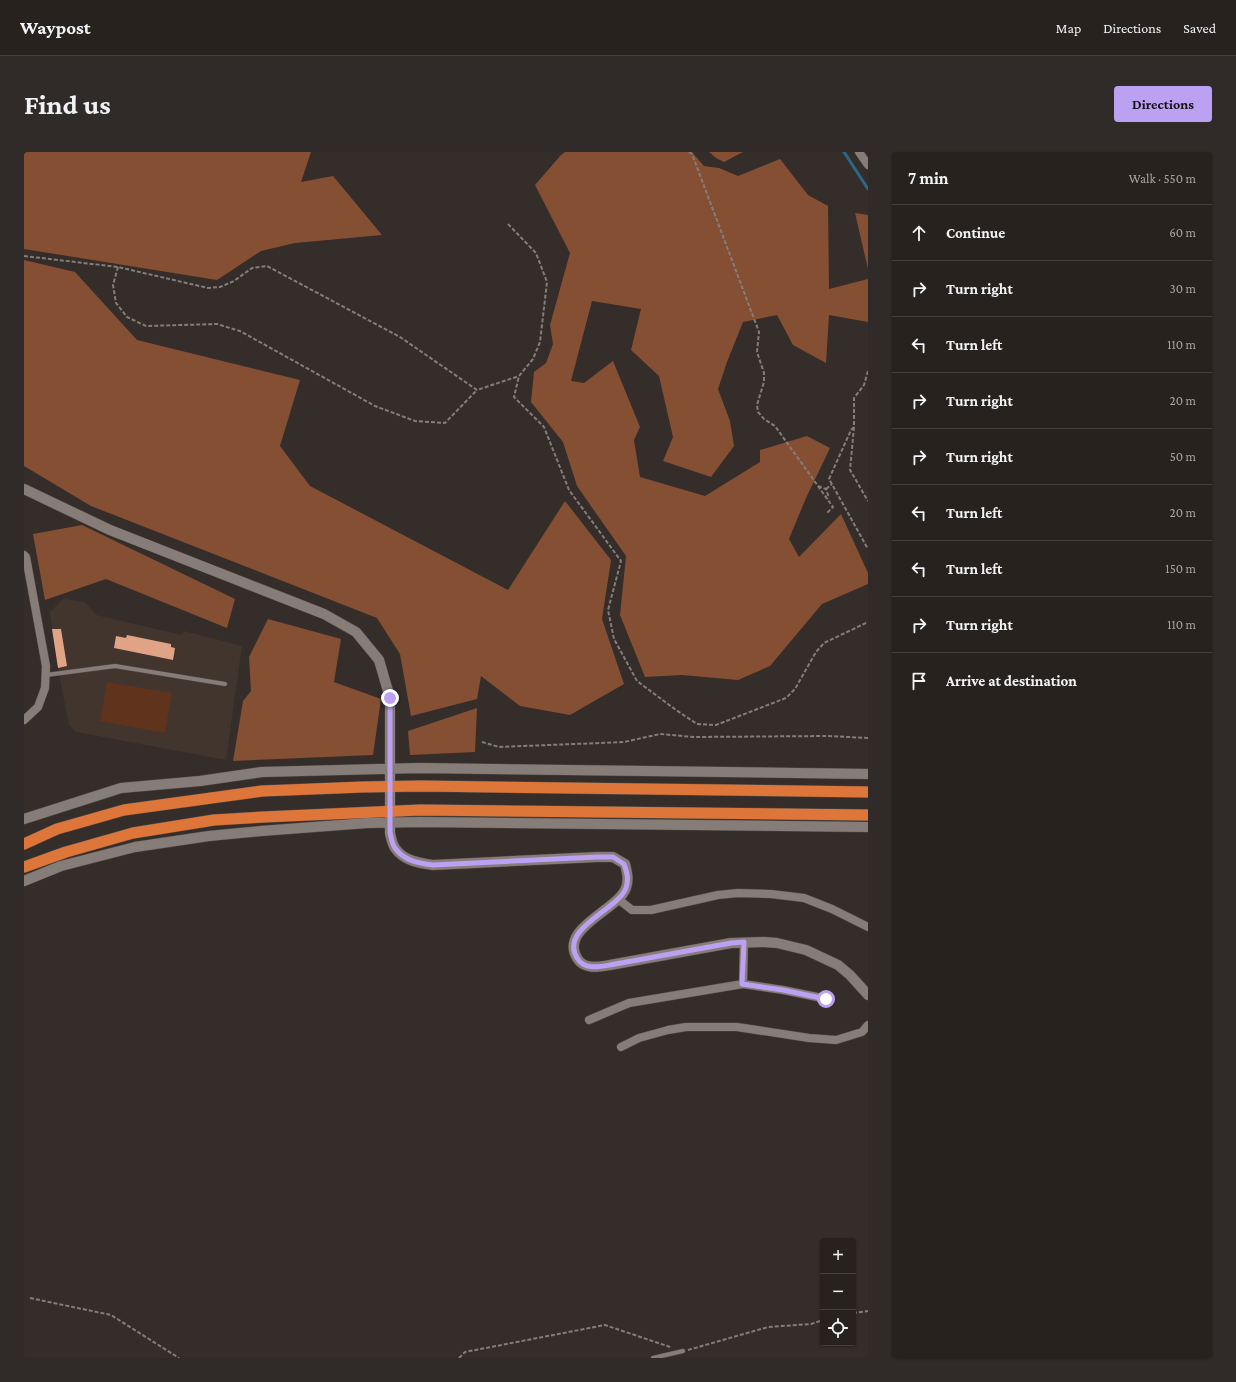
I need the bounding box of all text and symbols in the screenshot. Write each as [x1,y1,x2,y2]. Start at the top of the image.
text: Waypost [20,17,91,38]
text: Map [1056,20,1081,36]
text: Directions [1103,20,1161,36]
text: Saved [1183,20,1216,36]
button: Directions [1114,86,1212,122]
text: Find us [24,89,111,120]
text: 7 min [908,169,949,188]
text: Walk · 550 m [1129,171,1196,186]
icon: ahead [908,222,930,244]
text: Continue [946,225,1005,241]
text: 60 m [1169,225,1196,240]
icon: right [908,278,930,300]
text: Turn right [946,281,1013,297]
text: 30 m [1170,281,1196,296]
icon: left [908,334,930,356]
text: Turn left [946,337,1002,353]
text: 110 m [1167,337,1196,352]
icon: right [908,390,930,412]
text: Turn right [946,393,1013,409]
text: 20 m [1170,393,1196,408]
icon: right [908,446,930,468]
text: Turn right [946,449,1013,465]
text: 50 m [1170,449,1196,464]
icon: left [908,502,930,524]
text: Turn left [946,505,1002,521]
text: 20 m [1170,505,1196,520]
icon: left [908,558,930,580]
text: Turn left [946,561,1002,577]
text: 150 m [1165,561,1196,576]
icon: right [908,614,930,636]
text: Turn right [946,617,1013,633]
text: 110 m [1167,617,1196,632]
icon: arrive [908,670,930,692]
text: Arrive at destination [946,673,1077,689]
route end [381,689,399,707]
route start [817,990,835,1008]
map controls [820,1238,856,1346]
button: + [820,1238,856,1274]
button: − [820,1274,856,1310]
button: locate [820,1310,856,1346]

